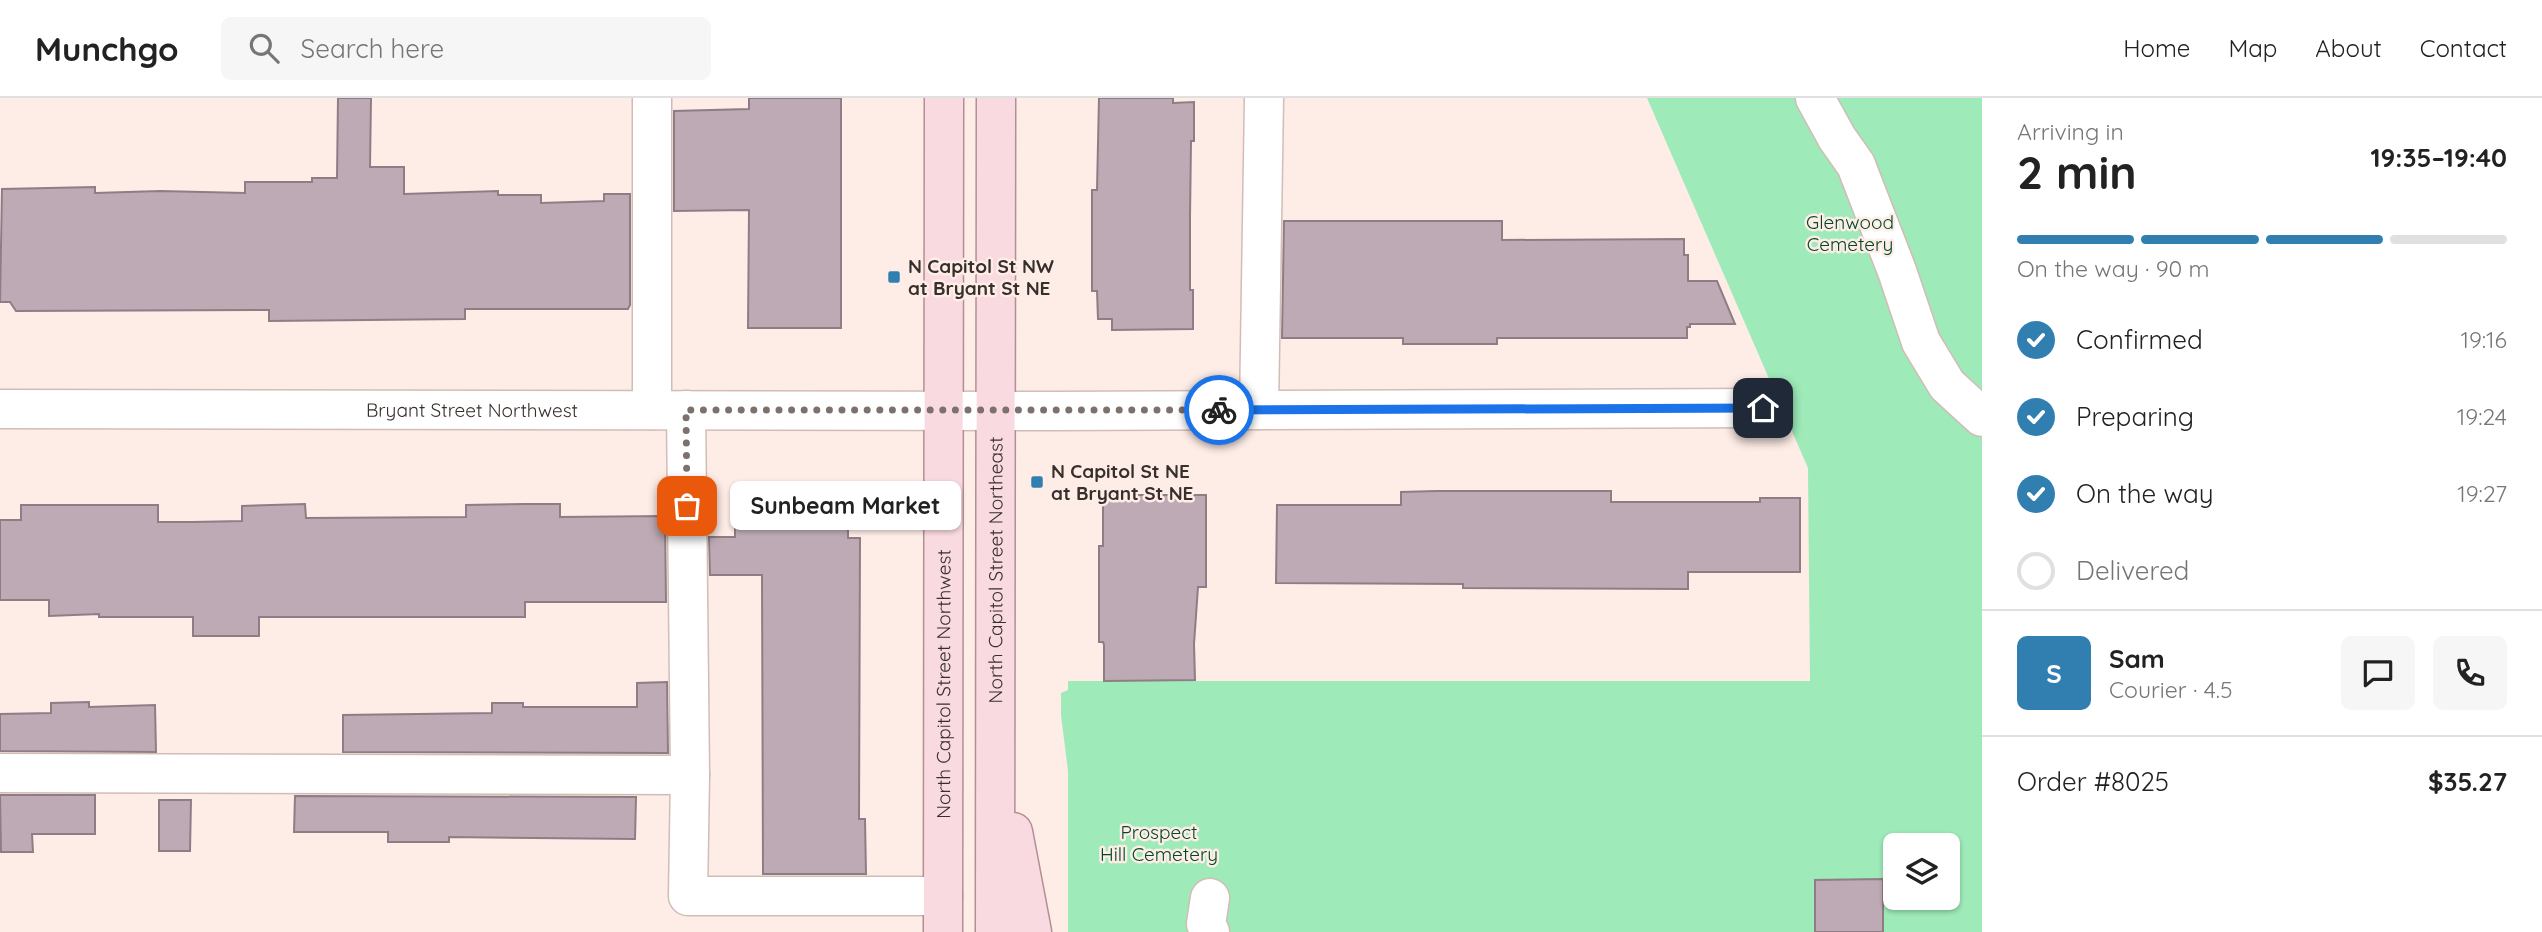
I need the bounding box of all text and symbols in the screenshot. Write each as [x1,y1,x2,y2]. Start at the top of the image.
search box [221,17,711,80]
text: Munchgo [35,28,179,69]
icon: search [245,29,283,67]
text: Search here [301,32,444,65]
text: Home [2123,33,2190,63]
text: Map [2228,33,2277,63]
text: About [2315,33,2382,63]
text: Contact [2420,33,2507,63]
text: Arriving in [2017,117,2124,146]
text: 19:35–19:40 [2370,141,2507,174]
text: 2 min [2017,143,2137,201]
park label: Glenwood Cemetery [1806,210,1894,256]
place label: N Capitol St NW at Bryant St NE [908,254,1054,300]
text: On the way · 90 m [2017,254,2210,283]
marker: N Capitol St NW at Bryant St NE [886,269,902,285]
icon: check [2017,321,2055,359]
text: Confirmed [2076,323,2203,356]
text: 19:16 [2460,325,2507,354]
courier [1184,375,1254,445]
pin [1733,378,1793,438]
icon: home [1744,389,1782,427]
icon: bike [1200,391,1238,429]
street label: Bryant Street Northwest [366,398,578,422]
icon: check [2017,398,2055,436]
text: Preparing [2076,400,2194,433]
text: 19:24 [2457,402,2507,431]
street label: North Capitol Street Northeast [983,437,1008,703]
place label: N Capitol St NE at Bryant St NE [1051,459,1194,505]
marker: N Capitol St NE at Bryant St NE [1029,474,1045,490]
icon: check [2017,475,2055,513]
pin [657,476,717,536]
text: On the way [2076,477,2214,510]
text: 19:27 [2457,479,2507,508]
callout: Sunbeam Market [729,482,960,530]
icon: bag [668,487,706,525]
text: Sunbeam Market [751,491,940,520]
street label: North Capitol Street Northwest [931,549,955,819]
text: Delivered [2076,554,2189,587]
button: chat [2341,636,2415,710]
button: phone [2433,636,2507,710]
text: Sam [2109,642,2165,675]
text: S [2046,657,2062,690]
text: Courier · 4.5 [2109,675,2233,704]
text: Order #8025 [2017,765,2169,798]
text: $35.27 [2428,765,2507,798]
park label: Prospect Hill Cemetery [1100,820,1218,866]
map controls [1883,833,1960,910]
button: layers [1883,833,1960,910]

